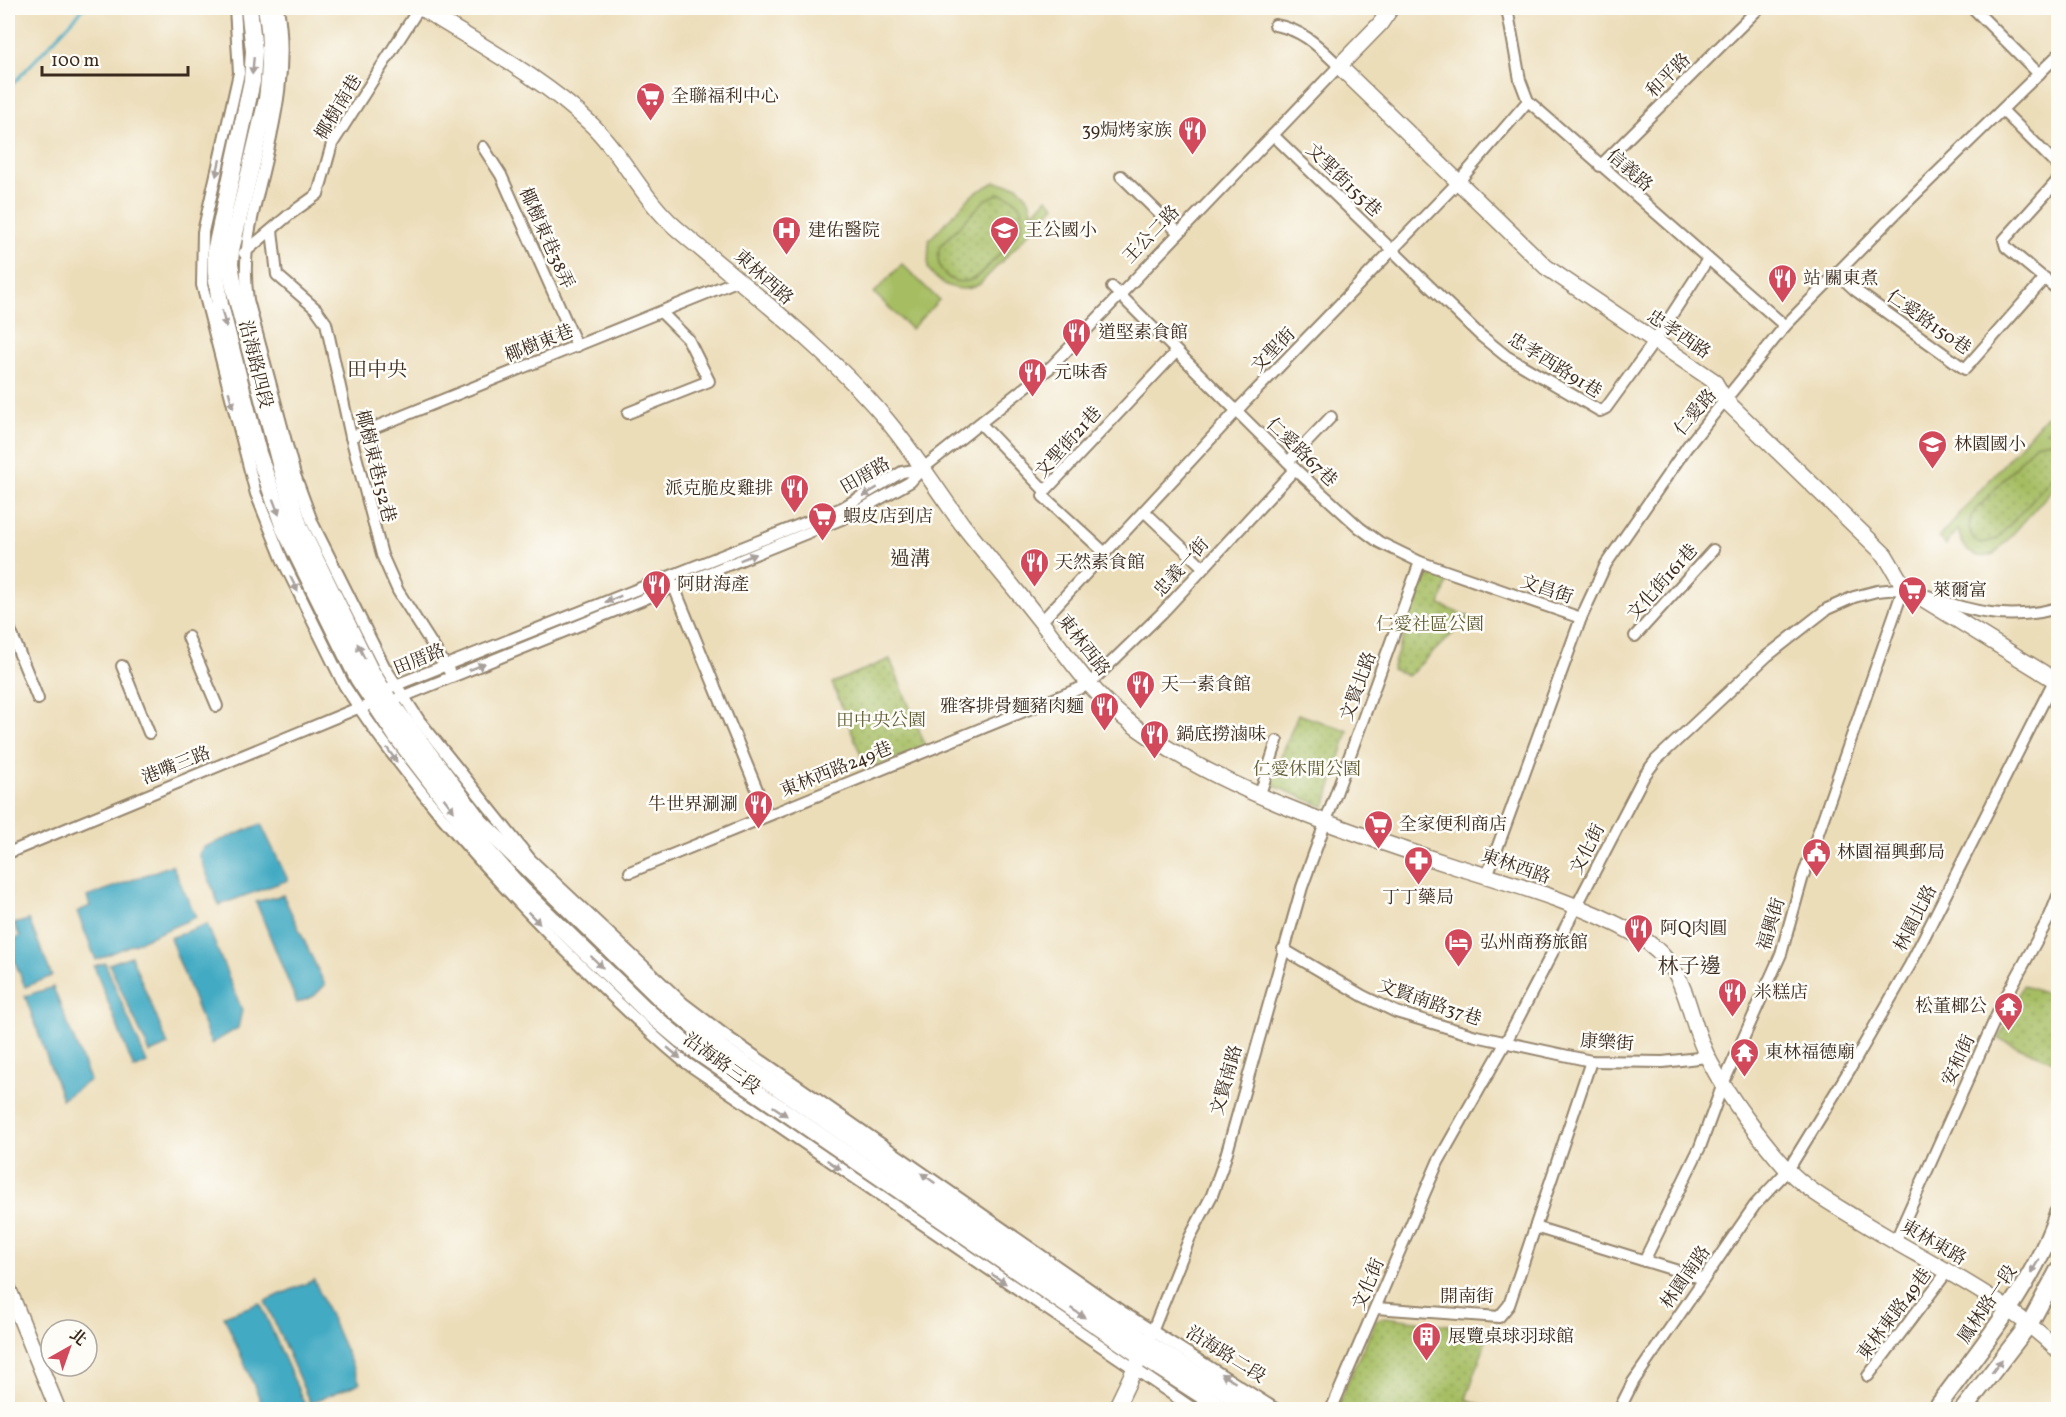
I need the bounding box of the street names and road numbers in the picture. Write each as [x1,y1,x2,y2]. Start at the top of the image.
street label: 和平路 [1641,48,1697,104]
street label: 椰樹南巷 [310,70,369,145]
street label: 文聖街155巷 [1300,139,1386,224]
street label: 信義路 [1600,144,1658,198]
street label: 椰樹東巷38弄 [512,184,579,293]
street label: 王公二路 [1118,200,1186,270]
street label: 東林西路 [728,245,798,311]
street label: 仁愛路150巷 [1881,285,1975,362]
street label: 忠孝西路 [1641,305,1715,366]
street label: 沿海路四段 [232,318,278,411]
street label: 椰樹東巷 [502,319,578,369]
street label: 文聖街 [1246,323,1302,379]
street label: 忠孝西路91巷 [1502,327,1606,405]
street label: 仁愛路 [1669,384,1723,442]
street label: 文聖街21巷 [1030,402,1108,484]
street label: 椰樹東巷152巷 [348,407,401,525]
street label: 仁愛路67巷 [1260,413,1342,493]
street label: 田厝路 [836,452,895,501]
street label: 忠義一街 [1149,533,1215,603]
street label: 文化街161巷 [1622,539,1704,627]
street label: 文昌街 [1517,570,1576,611]
street label: 東林西路 [1051,610,1115,682]
street label: 田厝路 [390,639,449,682]
street label: 文賢北路 [1335,648,1383,725]
street label: 東林西路249巷 [777,737,896,804]
street label: 港嘴三路 [139,741,215,791]
street label: 文化街 [1565,820,1612,879]
street label: 東林西路 [1477,844,1554,891]
street label: 林園北路 [1889,881,1944,956]
street label: 福興街 [1753,895,1792,954]
street label: 文賢南路37巷 [1374,974,1485,1033]
street label: 沿海路三段 [677,1028,765,1101]
street label: 康樂街 [1579,1029,1635,1058]
street label: 安和街 [1937,1031,1982,1090]
street label: 文賢南路 [1206,1042,1249,1118]
street label: 東林東路 [1896,1214,1971,1272]
street label: 林園南路 [1655,1241,1717,1315]
street label: 文化街 [1347,1255,1391,1314]
street label: 鳳林路一段 [1953,1261,2024,1349]
street label: 東林東路49巷 [1852,1264,1938,1366]
street label: 開南街 [1440,1285,1494,1310]
street label: 沿海路二段 [1180,1321,1270,1390]

